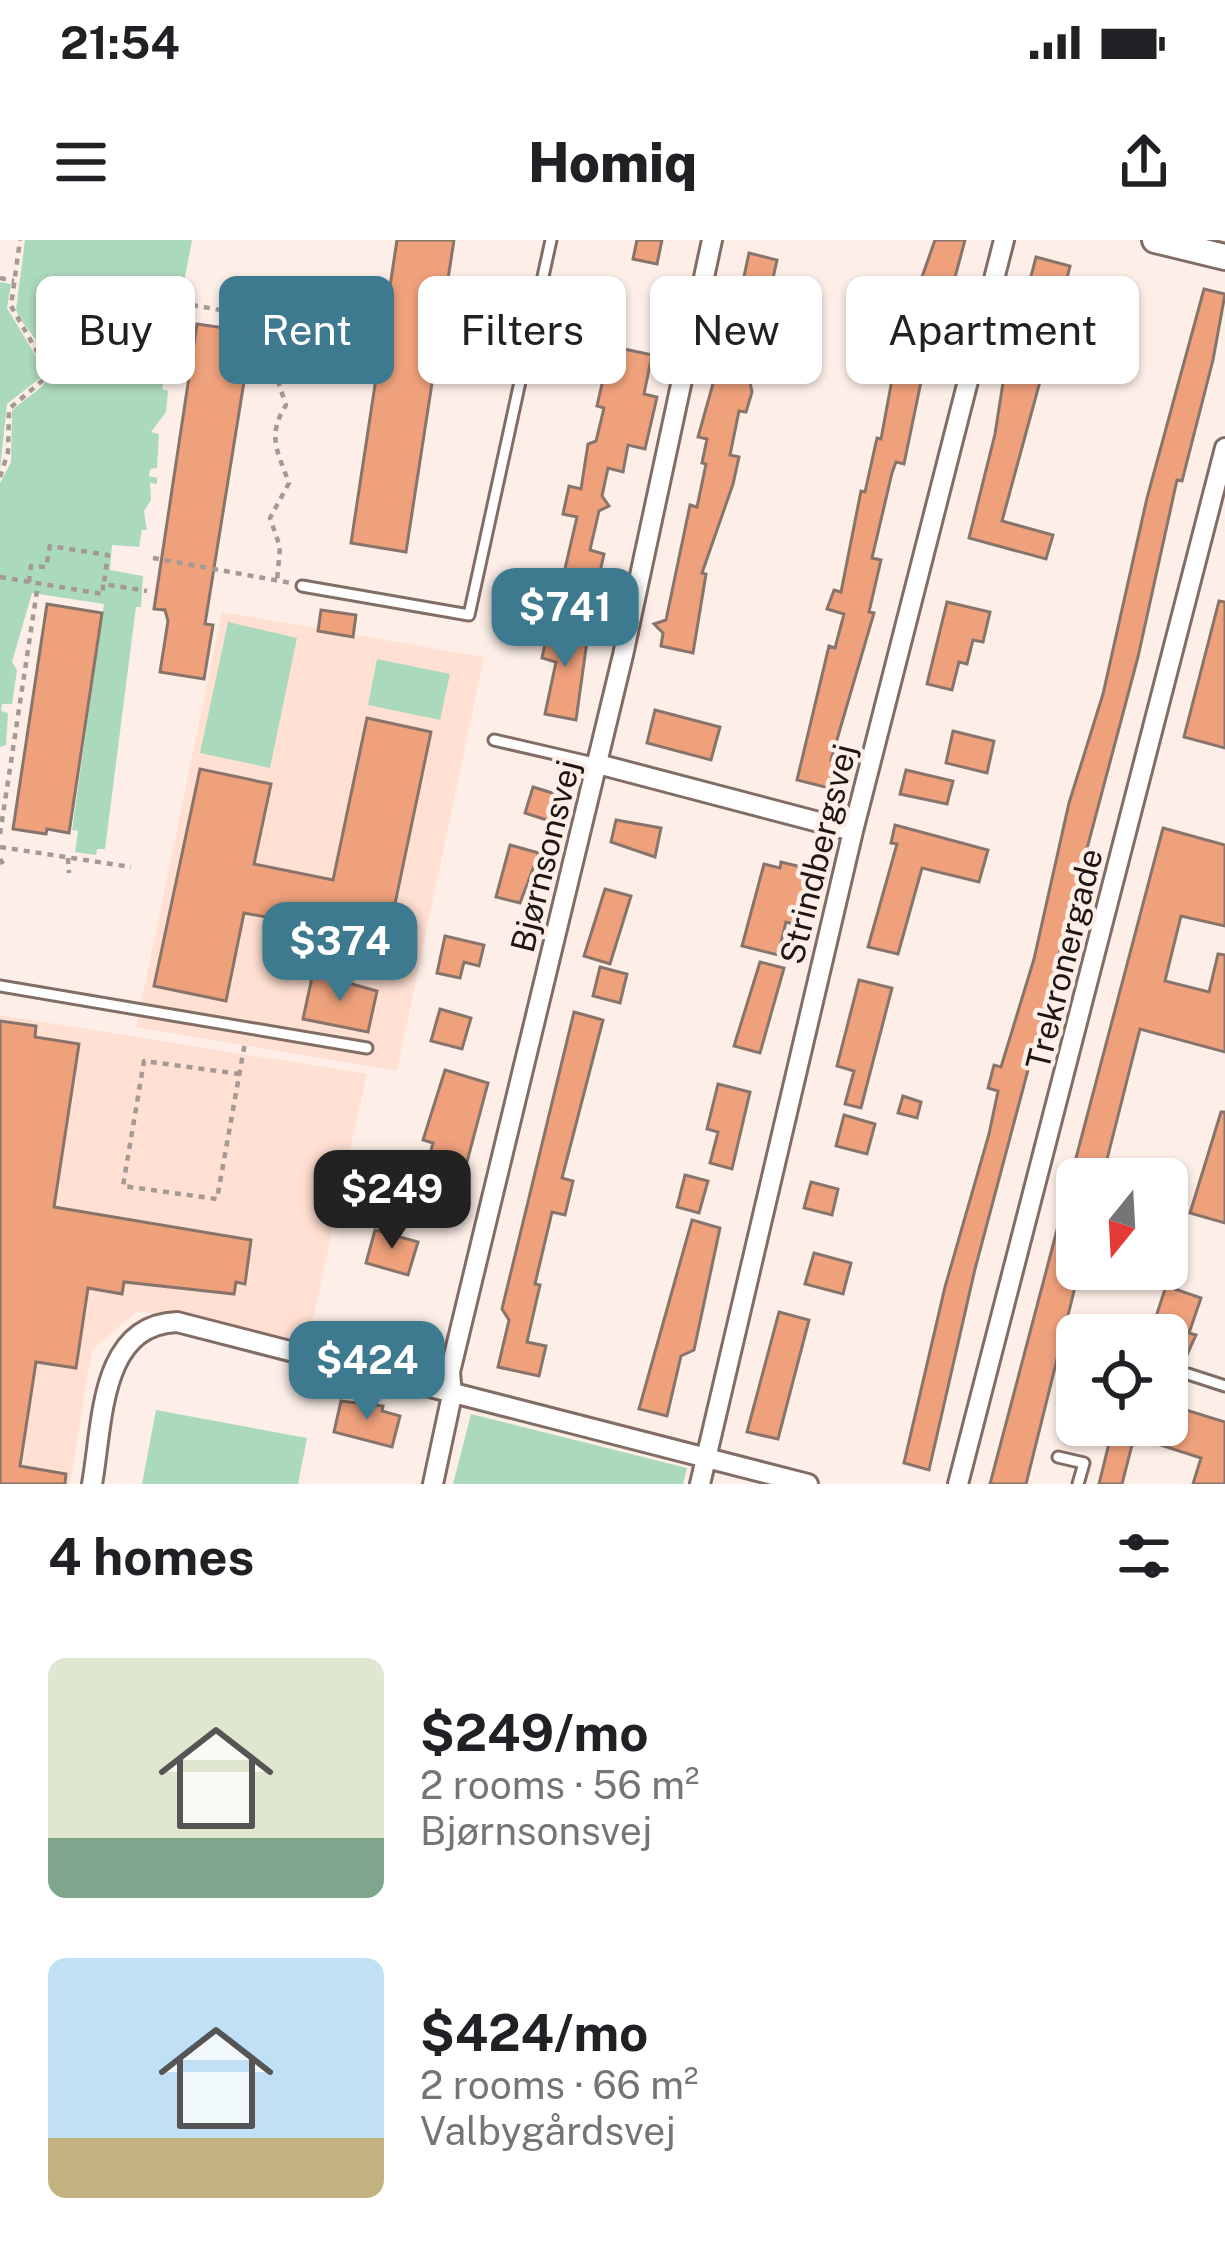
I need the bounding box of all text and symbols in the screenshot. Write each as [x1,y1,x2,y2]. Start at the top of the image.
text: 21:54 [60,16,180,69]
icon: menu [48,129,114,195]
icon: share [1111,129,1177,195]
text: Homiq [528,131,697,194]
chip: Buy [36,276,195,384]
chip: Rent [219,276,394,384]
chip: Filters [418,276,626,384]
chip: New [650,276,822,384]
chip: Apartment [846,276,1139,384]
pin: $741 [494,568,636,670]
text: $741 [519,584,611,630]
street label: Strindbergsvej [772,740,864,968]
street label: Bjørnsonsvej [503,756,587,956]
street label: Trekronergade [1018,845,1110,1073]
pin: $374 [269,902,411,1004]
text: $374 [289,918,391,964]
pin: $249 [321,1150,463,1252]
north arrow [1056,1158,1188,1290]
map controls [1056,1158,1188,1446]
text: $249 [341,1166,443,1212]
button: locate [1056,1314,1188,1446]
pin: $424 [296,1321,438,1423]
text: $424 [316,1337,418,1383]
icon: filters [1111,1523,1177,1589]
text: 4 homes [48,1527,254,1586]
text: $249/mo [420,1703,649,1762]
icon: home [144,1706,288,1850]
text: 2 rooms · 56 m² [420,1762,699,1808]
text: Bjørnsonsvej [420,1808,652,1854]
text: $424/mo [420,2003,648,2062]
icon: home [144,2006,288,2150]
text: 2 rooms · 66 m² [420,2062,698,2108]
text: Valbygårdsvej [420,2108,676,2154]

